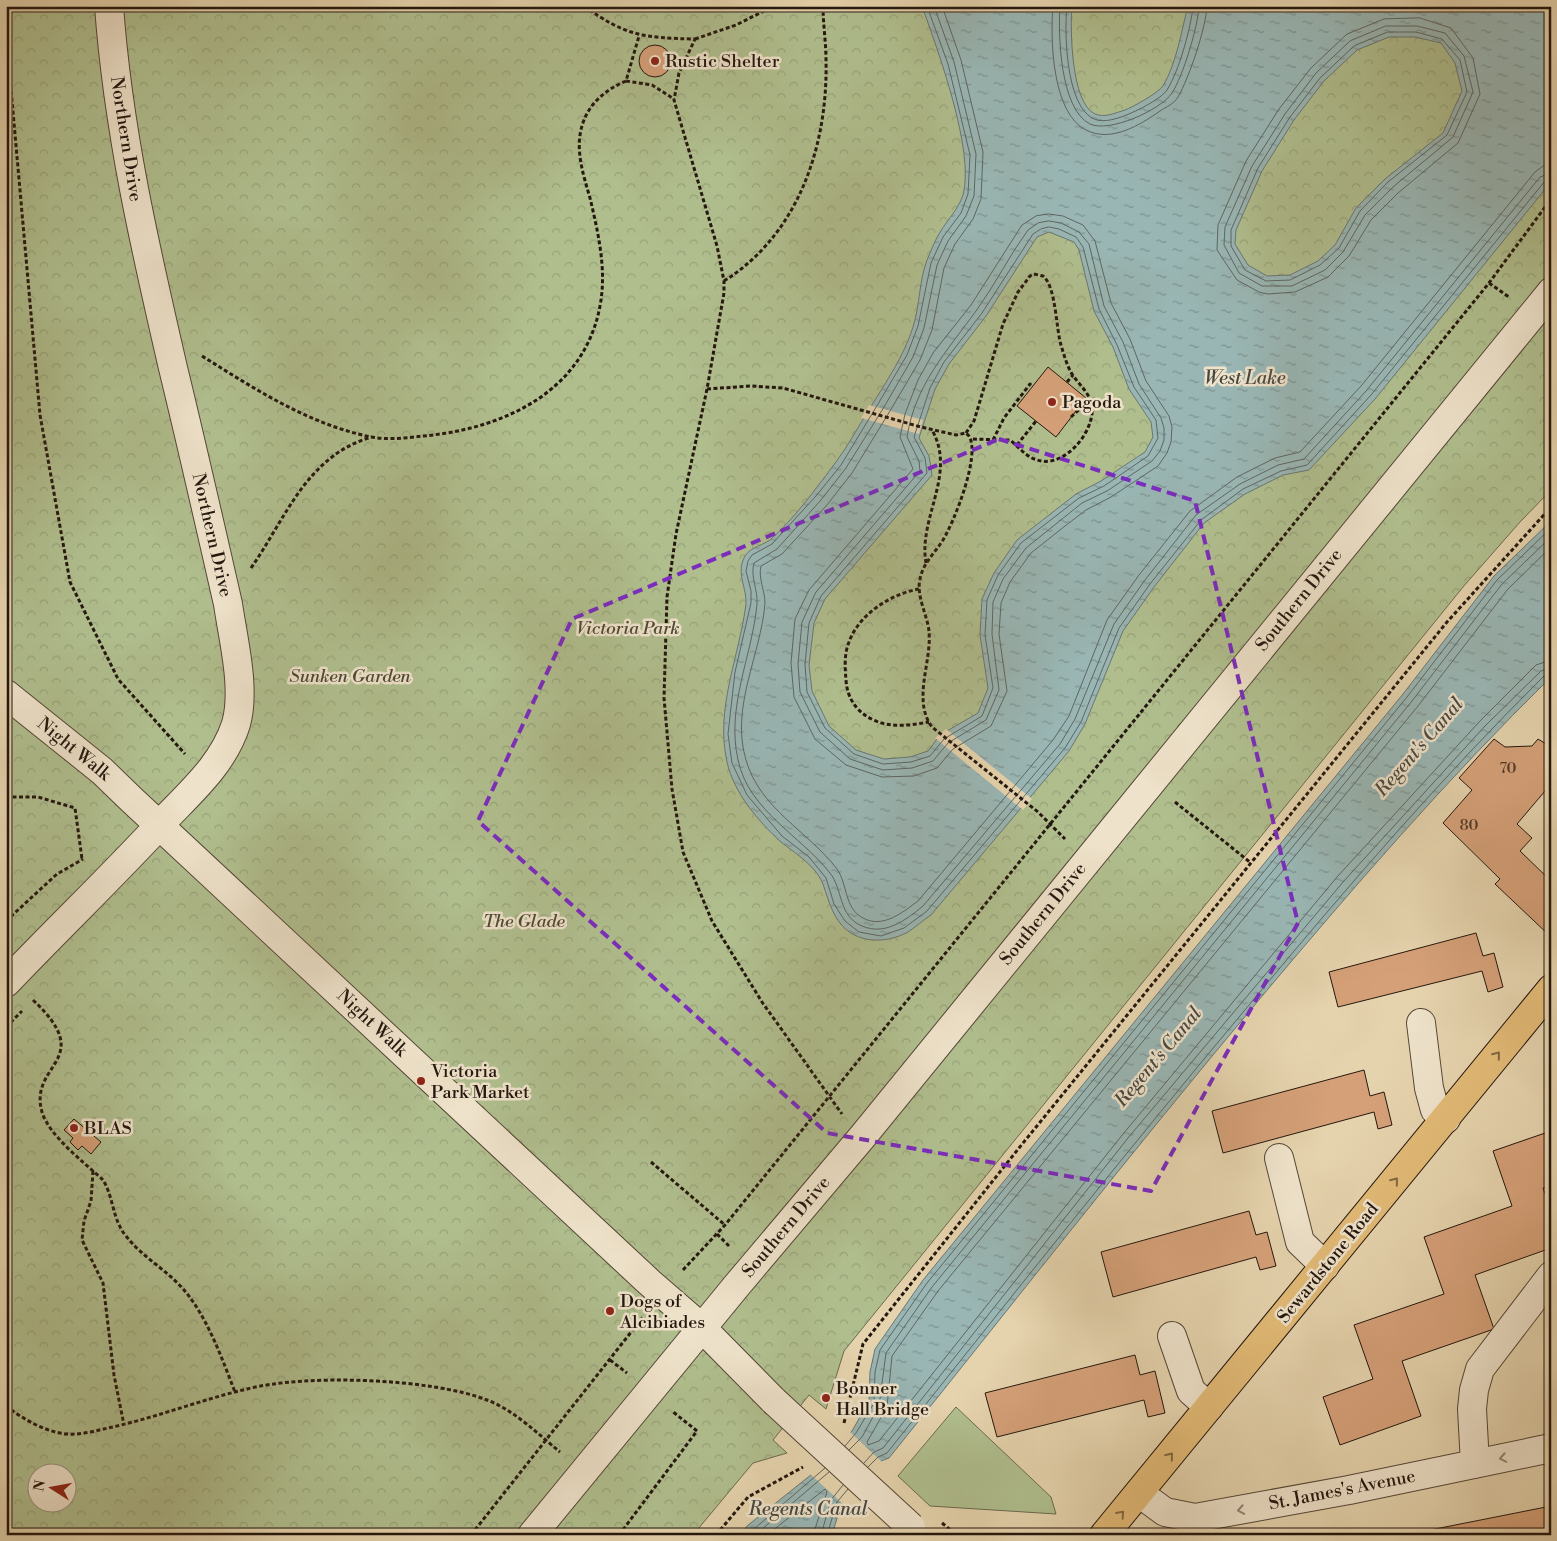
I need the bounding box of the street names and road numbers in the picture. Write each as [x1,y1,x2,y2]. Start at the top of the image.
street label: Northern Drive [105,75,147,203]
street label: Northern Drive [187,471,237,599]
street label: Southern Drive [1251,544,1347,656]
street label: Night Walk [32,712,117,787]
street label: Southern Drive [995,858,1091,970]
street label: Night Walk [332,984,413,1063]
street label: Southern Drive [737,1172,835,1282]
street label: Sewardstone Road [1272,1197,1384,1328]
street label: St. James's Avenue [1267,1465,1417,1515]

